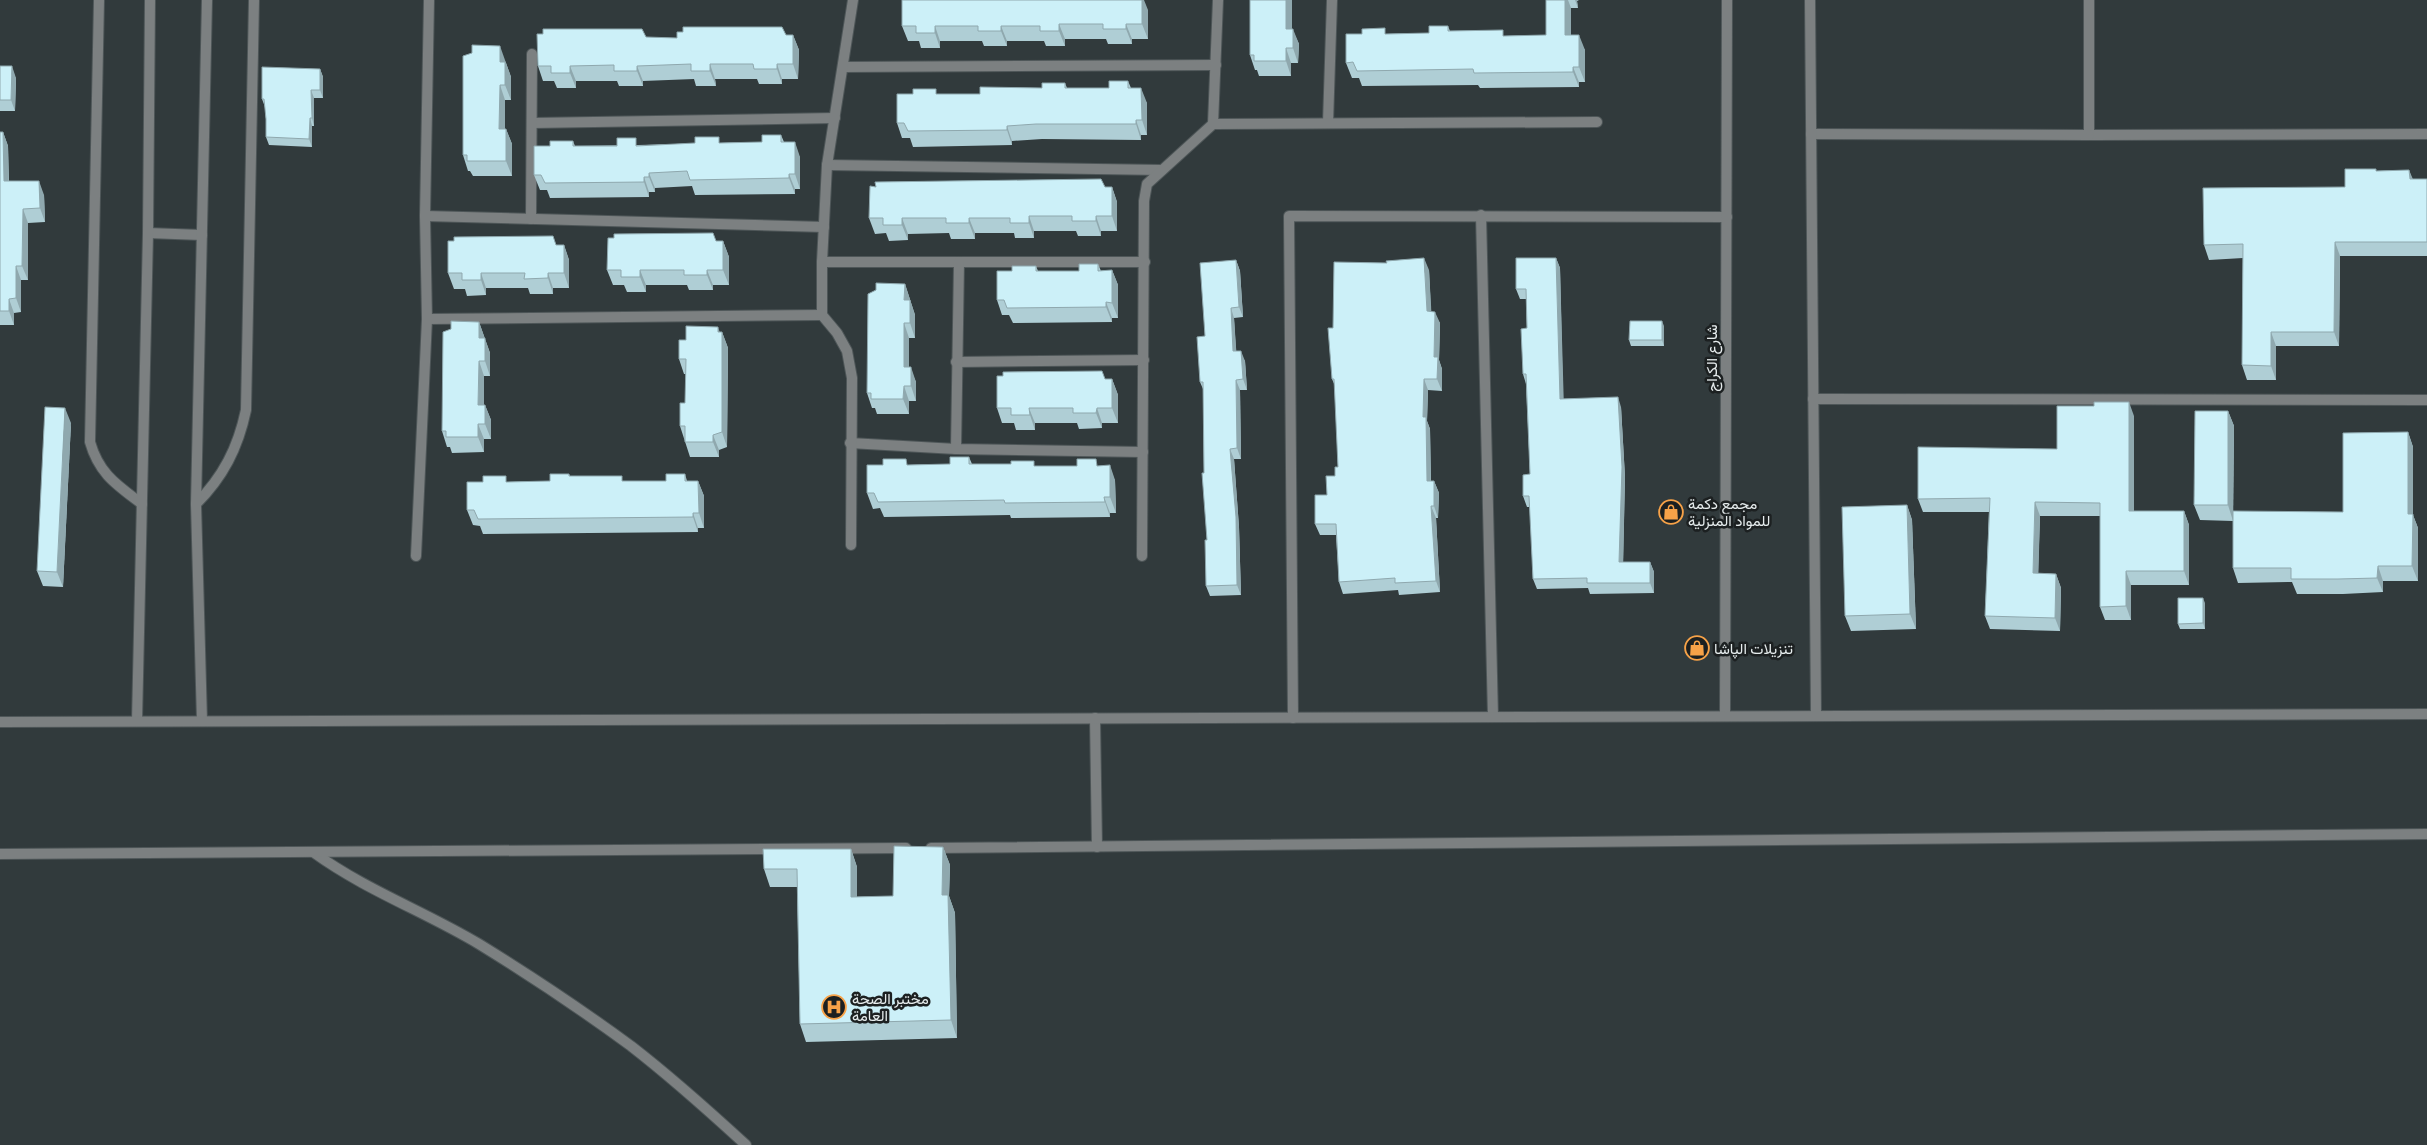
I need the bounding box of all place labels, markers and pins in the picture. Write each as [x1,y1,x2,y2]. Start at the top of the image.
place label: مجمع دكمة للمواد المنزلية [1688,495,1770,530]
shop icon: مجمع دكمة للمواد المنزلية [1658,499,1684,525]
shop icon: تنزيلات الپاشا [1684,635,1710,661]
place label: تنزيلات الپاشا [1714,640,1793,659]
place label: مختبر الصحة العامة [852,990,929,1024]
hospital icon: مختبر الصحة العامة [821,994,847,1020]

